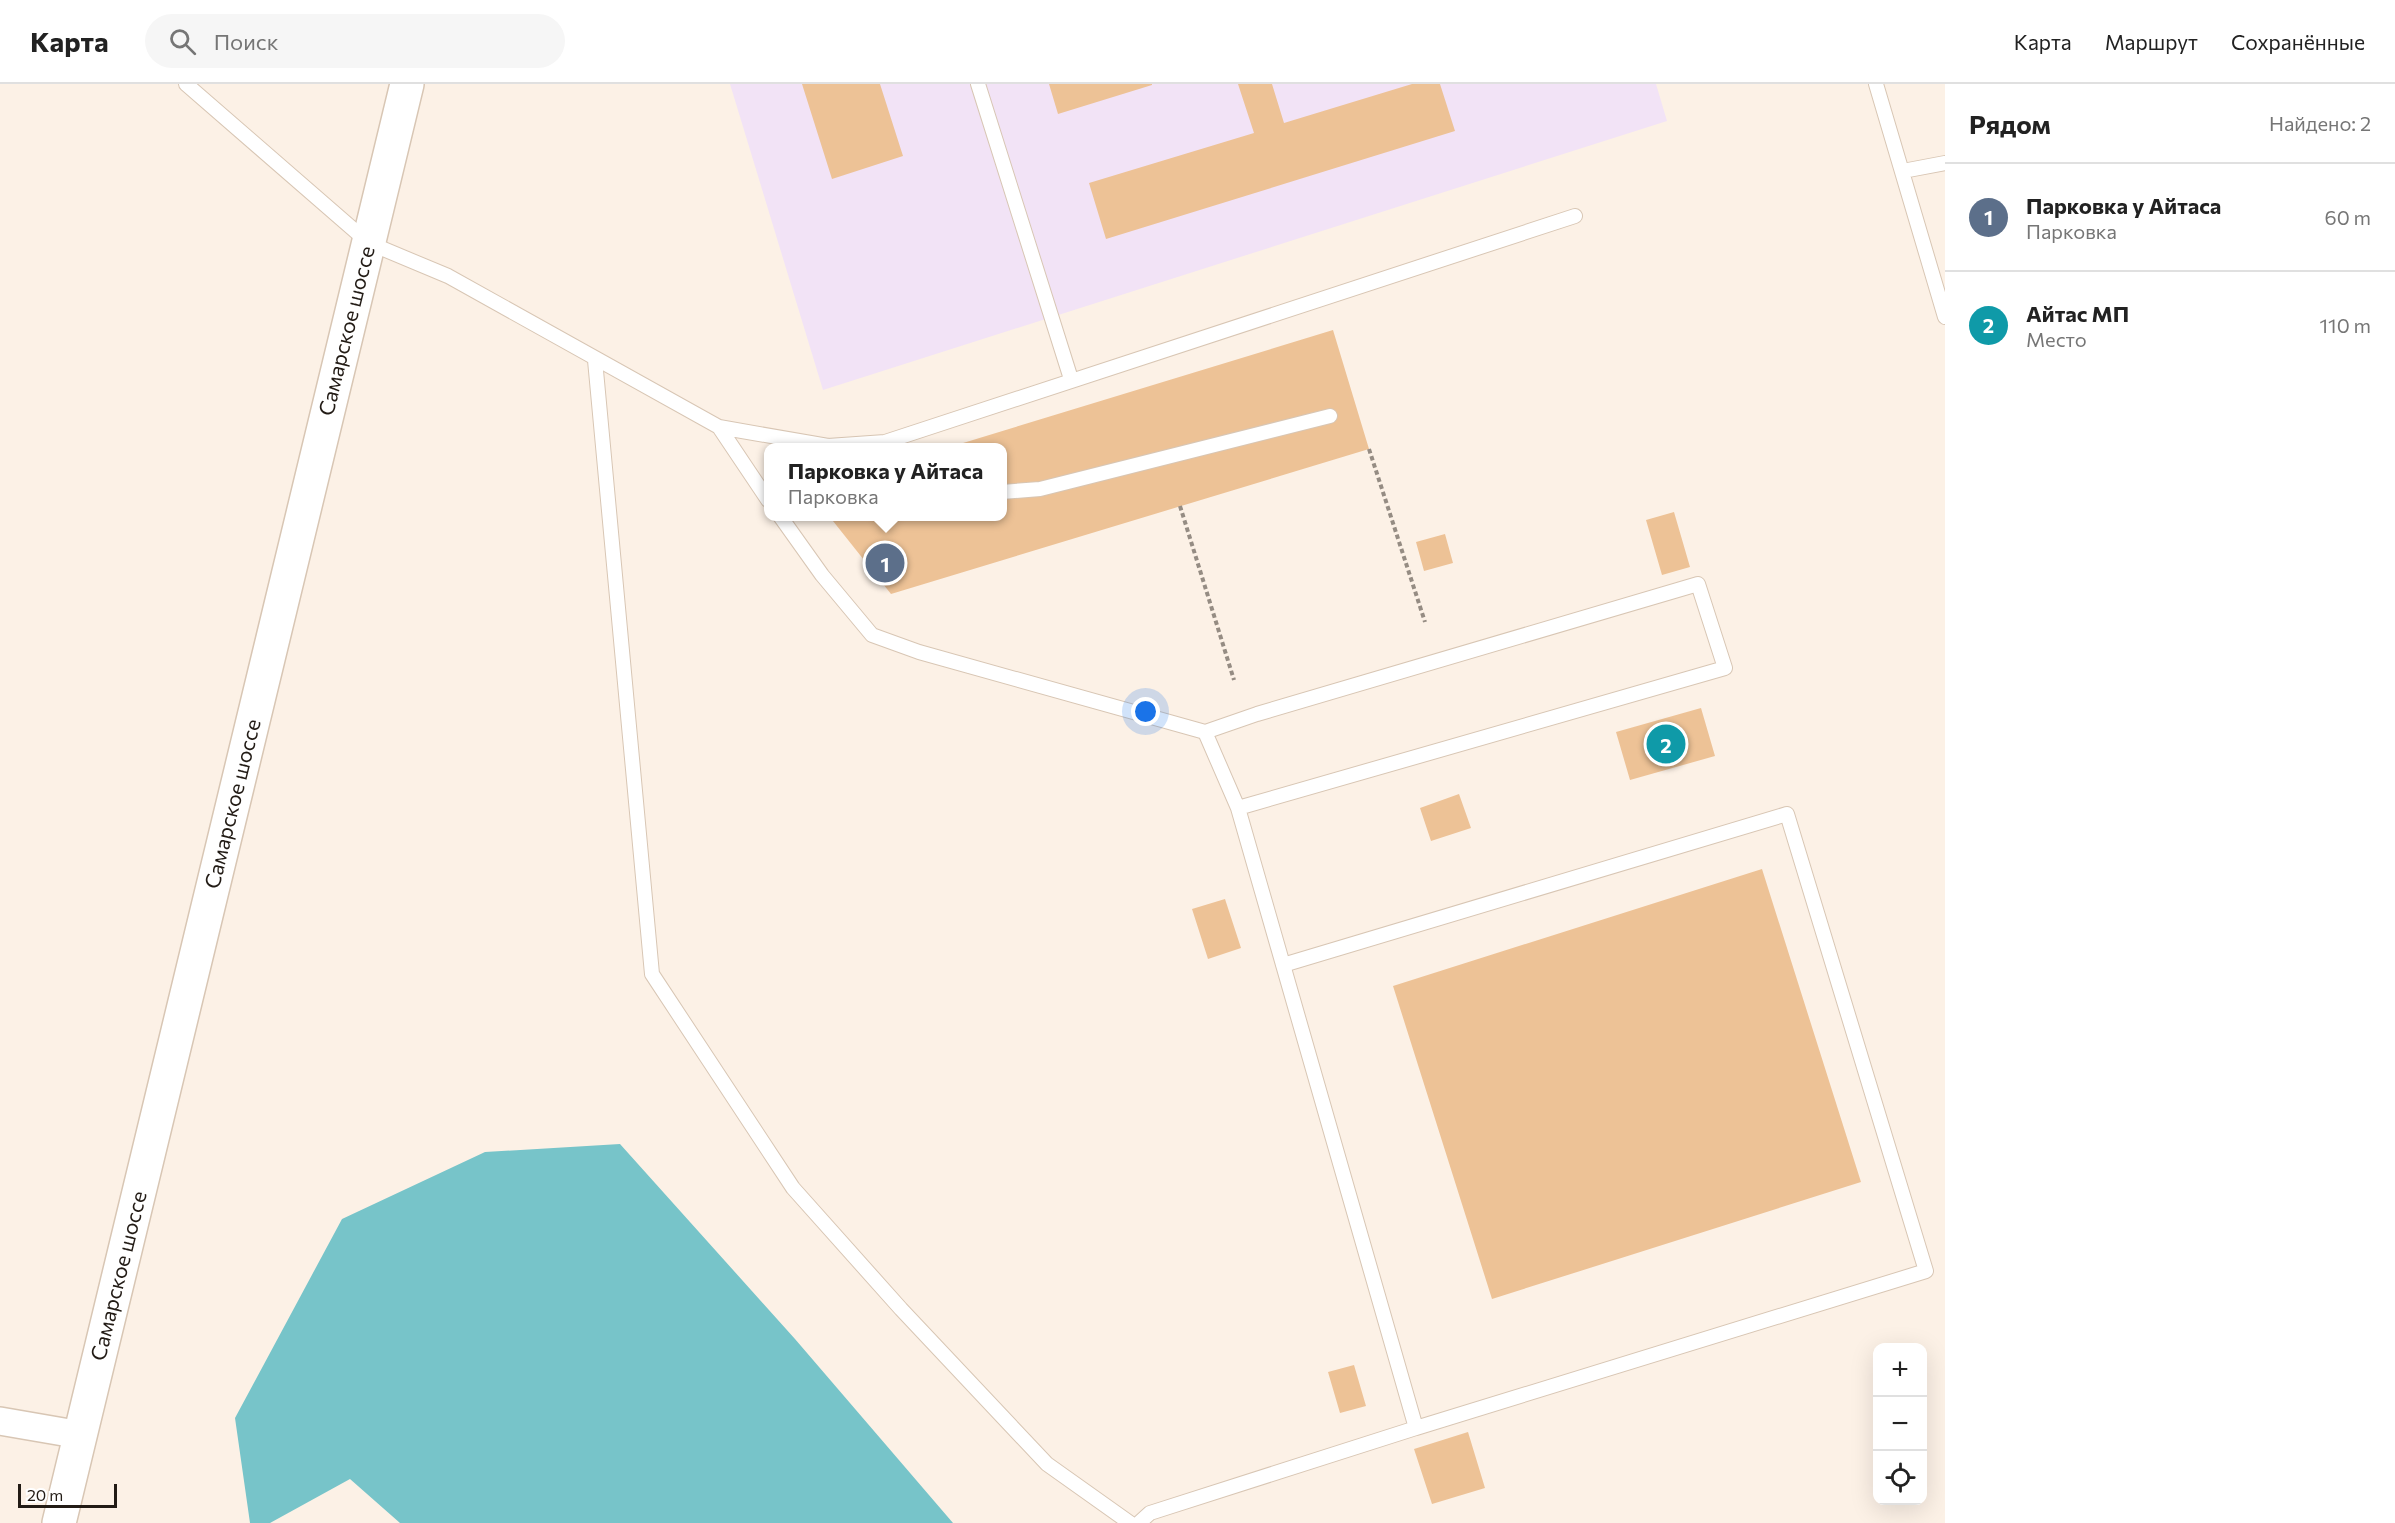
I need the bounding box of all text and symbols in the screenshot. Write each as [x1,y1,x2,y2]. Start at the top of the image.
search box [145,14,565,68]
text: Карта [30,24,109,58]
icon: search [166,25,199,58]
text: Поиск [214,28,278,55]
text: Карта [2014,29,2072,54]
text: Маршрут [2105,29,2198,54]
text: Сохранённые [2231,29,2365,54]
text: Рядом [1969,108,2051,139]
text: Найдено: 2 [2269,111,2371,135]
text: Парковка у Айтаса [2026,192,2221,219]
text: 1 [1984,205,1993,229]
text: 60 m [2325,205,2371,229]
text: Парковка [2026,219,2117,243]
street label: Самарское шоссе [312,243,379,418]
text: Айтас МП [2026,300,2129,327]
text: 2 [1983,313,1994,337]
text: 110 m [2320,313,2371,337]
text: Место [2026,327,2087,351]
popup [764,443,1007,521]
text: Парковка у Айтаса [788,457,983,484]
text: Парковка [788,484,879,508]
pin: 1 [866,540,904,586]
your location [1131,697,1160,726]
street label: Самарское шоссе [198,716,265,891]
pin: 2 [1646,722,1686,766]
street label: Самарское шоссе [84,1188,151,1363]
map controls [1873,1343,1927,1505]
button: + [1873,1343,1927,1397]
button: − [1873,1397,1927,1451]
button: locate [1873,1451,1927,1505]
scale bar [18,1481,117,1508]
text: 20 m [27,1485,63,1504]

